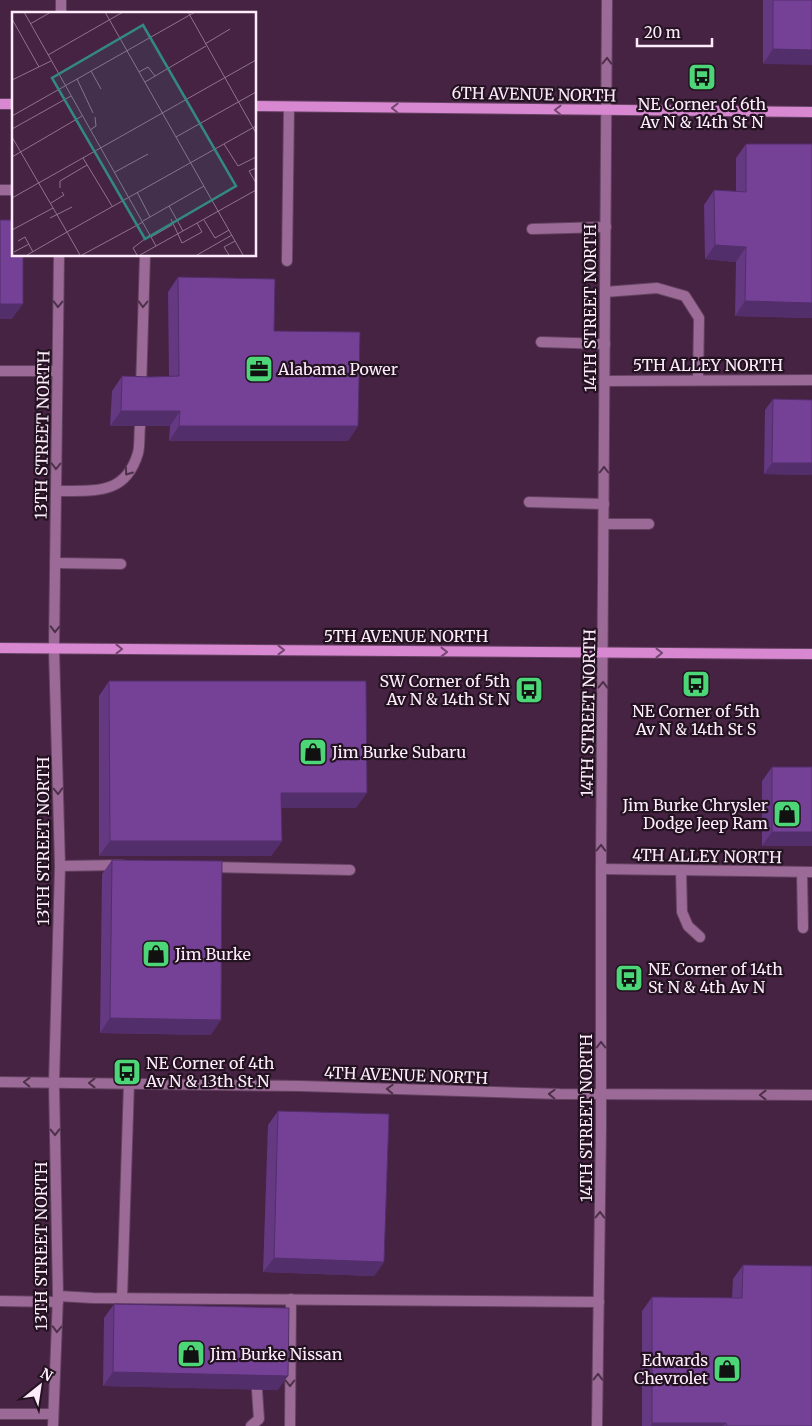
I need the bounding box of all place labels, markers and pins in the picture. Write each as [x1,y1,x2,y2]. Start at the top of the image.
bus stop icon: NE Corner of 6th Av N & 14th St N [687,62,717,92]
place label: NE Corner of 6th Av N & 14th St N [638,94,767,132]
office icon: Alabama Power [244,354,274,384]
place label: Alabama Power [277,359,398,379]
bus stop icon: NE Corner of 5th Av N & 14th St S [681,669,711,699]
place label: SW Corner of 5th Av N & 14th St N [379,671,511,709]
bus stop icon: SW Corner of 5th Av N & 14th St N [514,675,544,705]
place label: NE Corner of 5th Av N & 14th St S [632,701,760,739]
shop icon: Jim Burke Subaru [298,737,328,767]
place label: Jim Burke Subaru [331,742,466,762]
place label: Jim Burke Chrysler Dodge Jeep Ram [622,795,768,833]
shop icon: Jim Burke Chrysler Dodge Jeep Ram [772,799,802,829]
shop icon: Jim Burke [141,939,171,969]
place label: Jim Burke [174,944,251,964]
place label: NE Corner of 14th St N & 4th Av N [648,959,783,997]
bus stop icon: NE Corner of 14th St N & 4th Av N [614,963,644,993]
place label: NE Corner of 4th Av N & 13th St N [145,1053,275,1091]
bus stop icon: NE Corner of 4th Av N & 13th St N [112,1057,142,1087]
shop icon: Jim Burke Nissan [176,1339,206,1369]
place label: Jim Burke Nissan [209,1344,343,1364]
place label: Edwards Chevrolet [634,1350,709,1388]
shop icon: Edwards Chevrolet [712,1354,742,1384]

